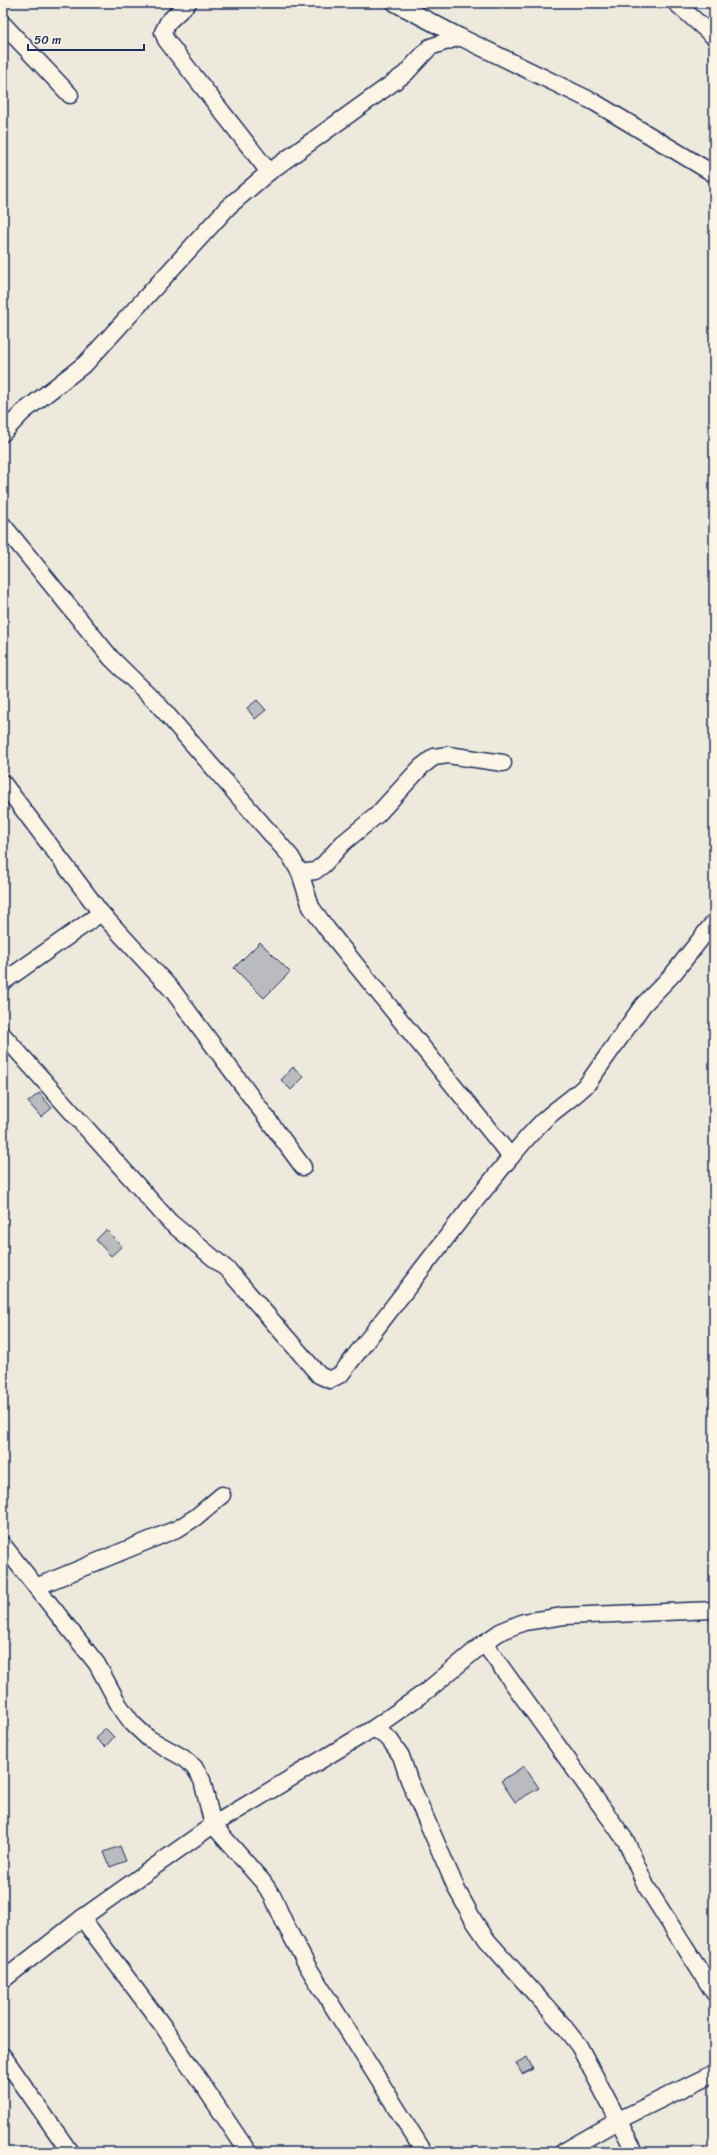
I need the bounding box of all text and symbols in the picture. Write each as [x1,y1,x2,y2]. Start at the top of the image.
scale bar [28,26,144,52]
text: 50 m [34,29,61,51]

